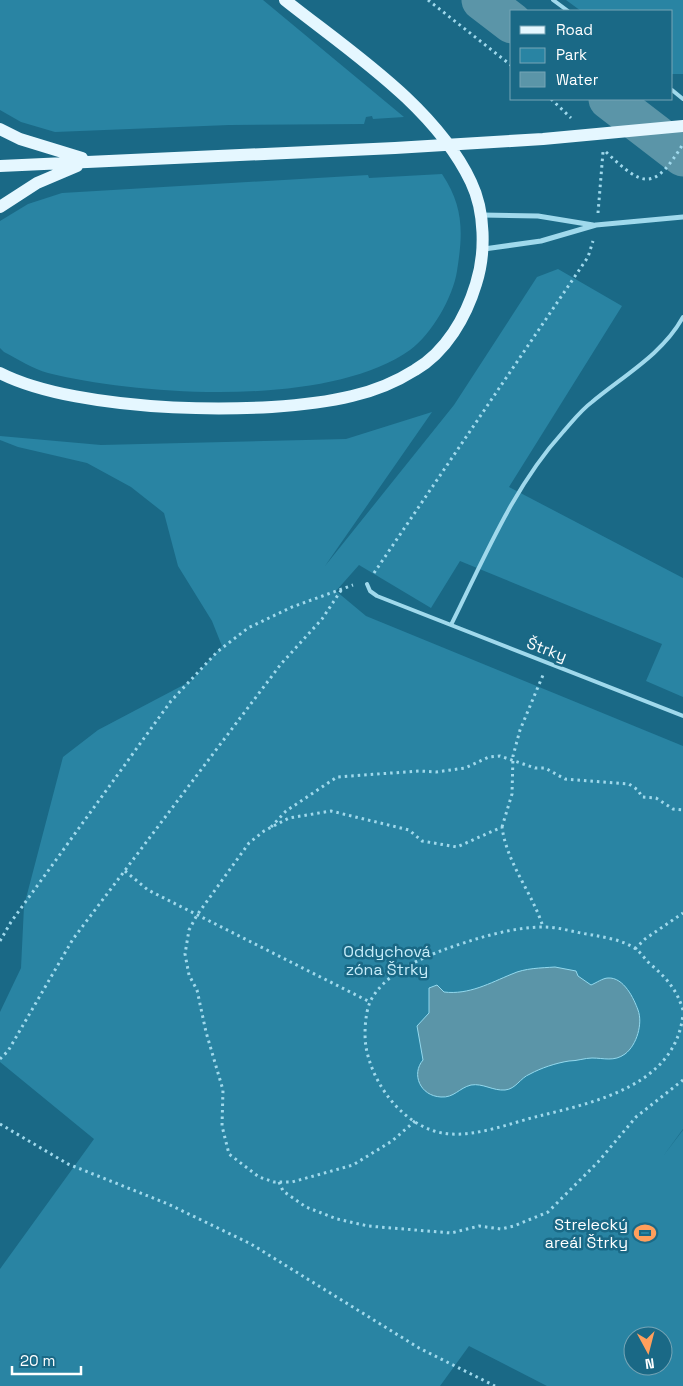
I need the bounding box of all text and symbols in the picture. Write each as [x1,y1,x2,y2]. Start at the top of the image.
legend [510,10,673,100]
text: Road [556,20,593,39]
text: Park [556,45,587,64]
text: Water [556,70,599,89]
street label: Štrky [524,632,570,667]
park label: Oddychová zóna Štrky [343,941,431,980]
place label: Strelecký areál Štrky [545,1214,628,1253]
sports icon: Strelecký areál Štrky [632,1220,658,1246]
north arrow [623,1326,673,1376]
scale bar [12,1344,81,1376]
text: 20 m [20,1351,55,1370]
text: N [644,1354,655,1373]

